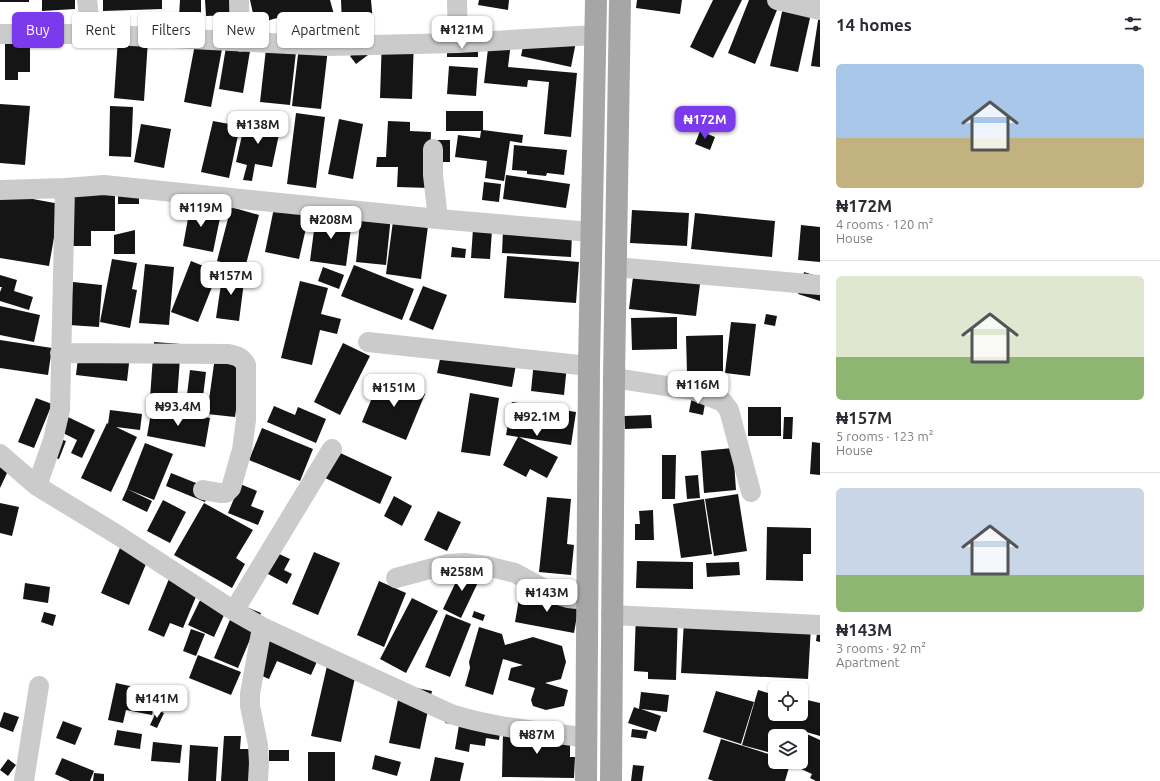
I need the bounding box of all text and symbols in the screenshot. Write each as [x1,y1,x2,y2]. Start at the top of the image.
chip: Buy [12,12,64,48]
chip: Rent [72,12,130,48]
chip: Filters [138,12,205,48]
chip: New [213,12,269,48]
chip: Apartment [277,12,374,48]
icon: filters [1122,13,1144,35]
text: 14 homes [836,15,912,34]
pin: ₦121M [434,16,490,50]
text: ₦121M [441,22,483,36]
icon: home [954,90,1026,162]
pin: ₦172M [677,106,733,140]
pin: ₦138M [230,111,286,145]
text: ₦172M [684,112,726,126]
text: ₦138M [237,117,279,131]
pin: ₦119M [173,194,229,228]
text: ₦172M [836,196,892,215]
text: ₦119M [180,200,222,214]
pin: ₦208M [303,206,359,240]
text: ₦208M [310,212,352,226]
text: 4 rooms · 120 m² [836,217,933,231]
text: House [836,231,873,245]
pin: ₦157M [203,262,259,296]
text: ₦157M [210,268,252,282]
icon: home [954,302,1026,374]
pin: ₦116M [670,371,726,405]
pin: ₦151M [366,374,422,408]
text: ₦116M [677,377,719,391]
text: ₦151M [373,380,415,394]
pin: ₦93.4M [145,393,211,427]
text: ₦93.4M [155,399,201,413]
pin: ₦92.1M [504,403,570,437]
text: ₦157M [836,408,892,427]
text: ₦92.1M [514,409,560,423]
text: 5 rooms · 123 m² [836,429,933,443]
text: House [836,443,873,457]
icon: home [954,514,1026,586]
pin: ₦258M [434,558,490,592]
text: ₦258M [441,564,483,578]
pin: ₦143M [519,579,575,613]
text: ₦143M [526,585,568,599]
text: ₦143M [836,620,892,639]
text: 3 rooms · 92 m² [836,641,926,655]
text: Apartment [836,655,900,669]
map controls [768,681,808,769]
button: locate [768,681,808,721]
pin: ₦141M [129,685,185,719]
text: ₦141M [136,691,178,705]
pin: ₦87M [513,721,561,755]
text: ₦87M [519,727,555,741]
button: layers [768,729,808,769]

